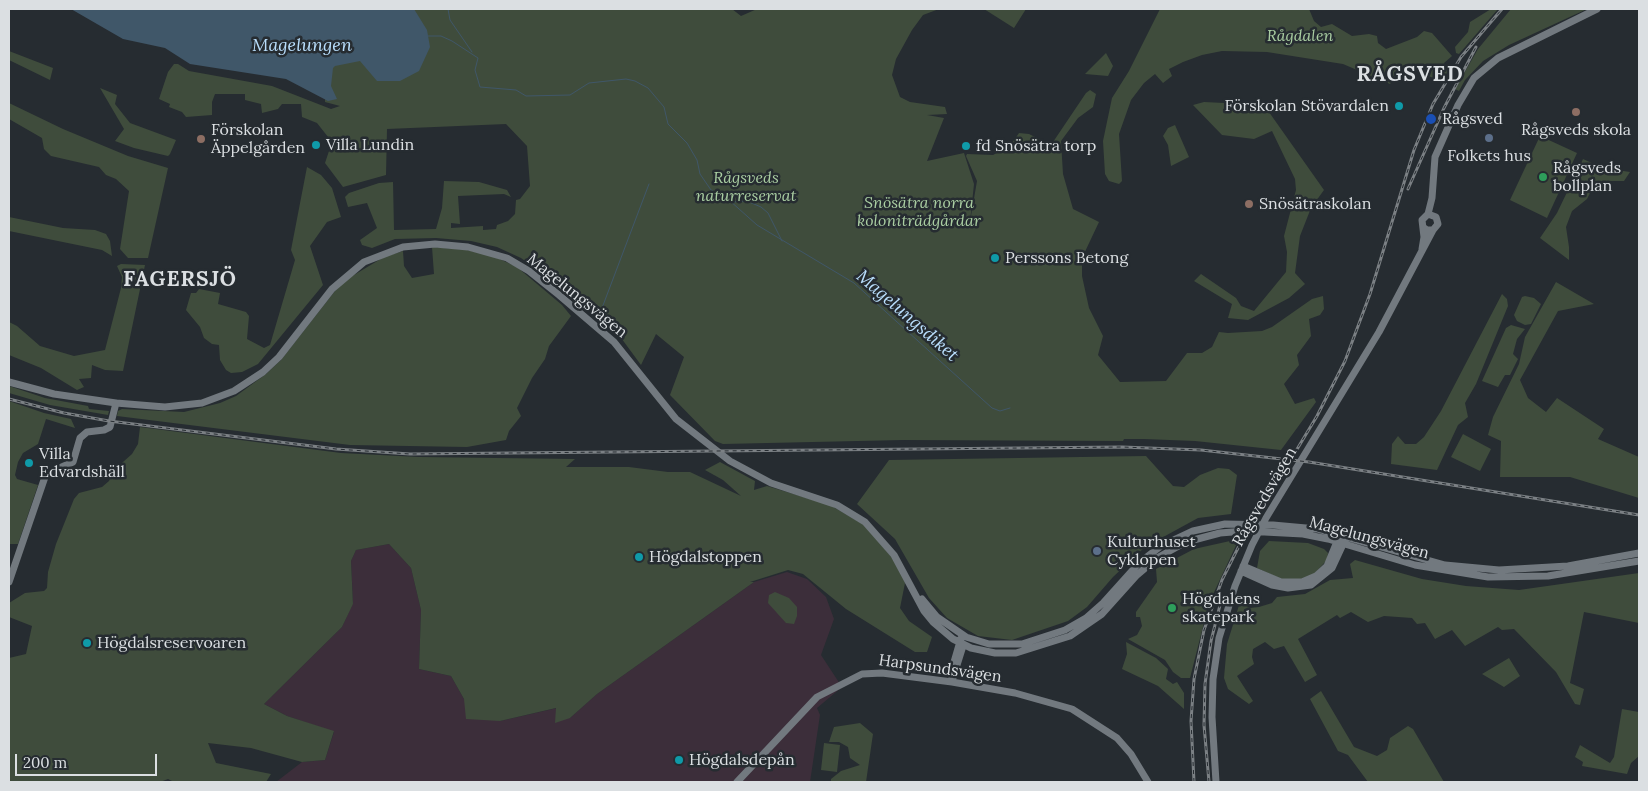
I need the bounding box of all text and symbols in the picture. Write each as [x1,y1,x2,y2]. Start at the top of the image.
park label: Rågdalen [1267,26,1333,46]
water label: Magelungen [252,35,352,57]
district label: RÅGSVED [1356,62,1464,88]
place label: Förskolan Stövardalen [1224,96,1389,116]
marker: Förskolan Stövardalen [1393,100,1405,112]
marker: Rågsveds skola [1570,106,1582,118]
place label: Rågsved [1442,109,1503,129]
marker: Rågsved [1424,112,1438,126]
place label: Förskolan Äppelgården [211,120,305,158]
place label: Rågsveds skola [1521,120,1631,140]
marker: Folkets hus [1483,132,1495,144]
marker: Förskolan Äppelgården [195,133,207,145]
place label: Villa Lundin [326,135,414,155]
place label: fd Snösätra torp [976,136,1096,156]
marker: Villa Lundin [310,139,322,151]
marker: fd Snösätra torp [960,140,972,152]
place label: Folkets hus [1447,146,1531,166]
place label: Rågsveds bollplan [1553,158,1621,196]
park label: Rågsveds naturreservat [696,168,796,206]
marker: Rågsveds bollplan [1537,171,1549,183]
park label: Snösätra norra koloniträdgårdar [857,193,981,231]
place label: Snösätraskolan [1259,194,1371,214]
marker: Snösätraskolan [1243,198,1255,210]
place label: Perssons Betong [1005,248,1128,268]
street label: Magelungsvägen [523,250,631,342]
marker: Perssons Betong [989,252,1001,264]
water label: Magelungsdiket [852,266,962,366]
district label: FAGERSJÖ [122,267,238,293]
place label: Villa Edvardshäll [39,444,125,482]
street label: Rågsvedsvägen [1229,444,1301,550]
marker: Villa Edvardshäll [23,457,35,469]
street label: Magelungsvägen [1307,513,1431,563]
place label: Kulturhuset Cyklopen [1107,532,1196,570]
marker: Kulturhuset Cyklopen [1091,545,1103,557]
place label: Högdalstoppen [649,547,762,567]
marker: Högdalstoppen [633,551,645,563]
place label: Högdalens skatepark [1182,589,1260,627]
marker: Högdalens skatepark [1166,602,1178,614]
place label: Högdalsreservoaren [97,633,246,653]
marker: Högdalsreservoaren [81,637,93,649]
street label: Harpsundsvägen [877,651,1003,687]
scale bar [18,744,160,776]
place label: Högdalsdepån [689,750,795,770]
text: 200 m [23,753,67,772]
marker: Högdalsdepån [673,754,685,766]

